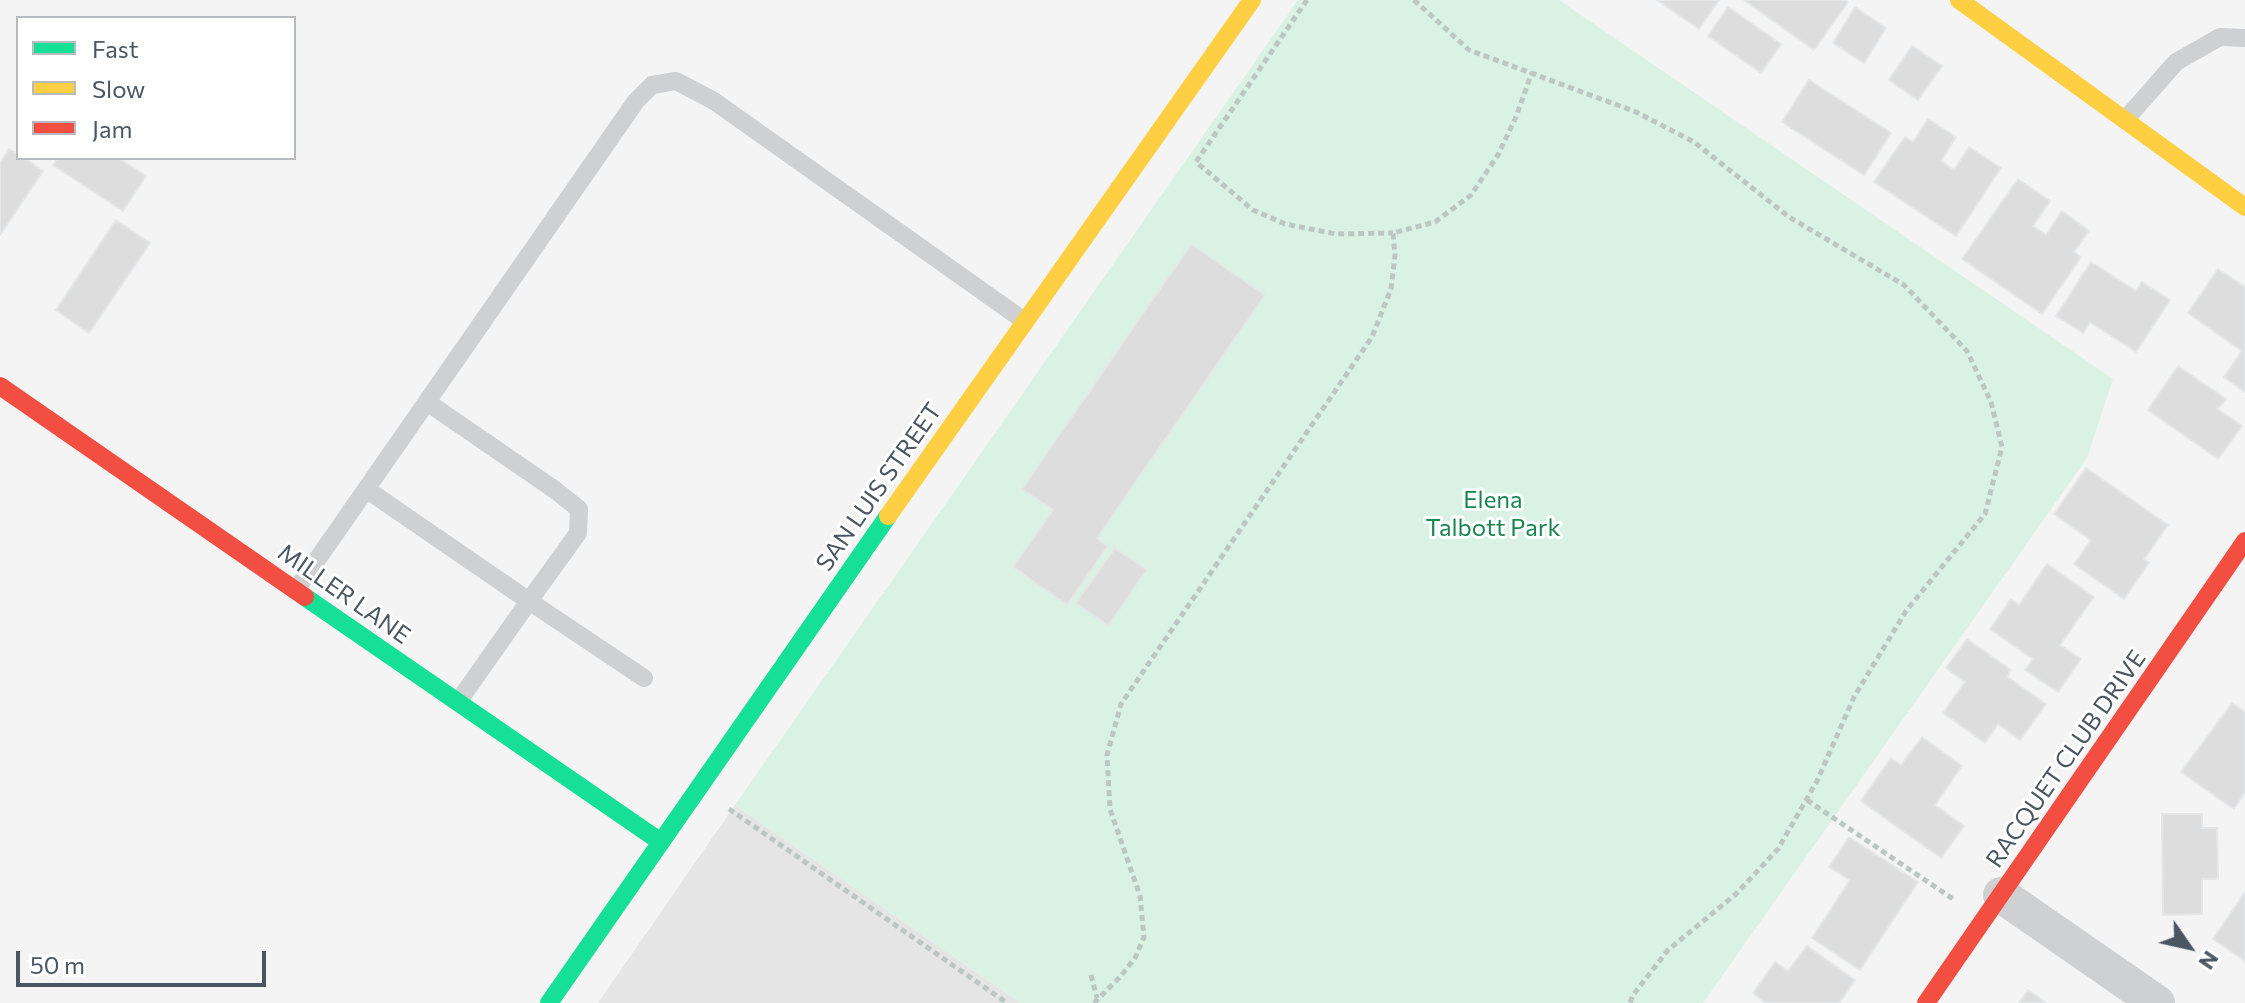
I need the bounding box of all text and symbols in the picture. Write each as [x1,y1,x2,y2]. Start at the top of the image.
legend [16,16,296,160]
text: Fast [92,34,139,63]
text: Slow [92,74,145,103]
text: Jam [92,114,132,143]
street label: SAN LUIS STREET [810,397,948,577]
park label: Elena Talbott Park [1426,486,1560,542]
street label: MILLER LANE [272,538,416,650]
street label: RACQUET CLUB DRIVE [1980,645,2152,873]
north arrow [2149,907,2229,987]
scale bar [20,935,270,985]
text: N [2194,946,2225,975]
text: 50 m [30,950,85,979]

